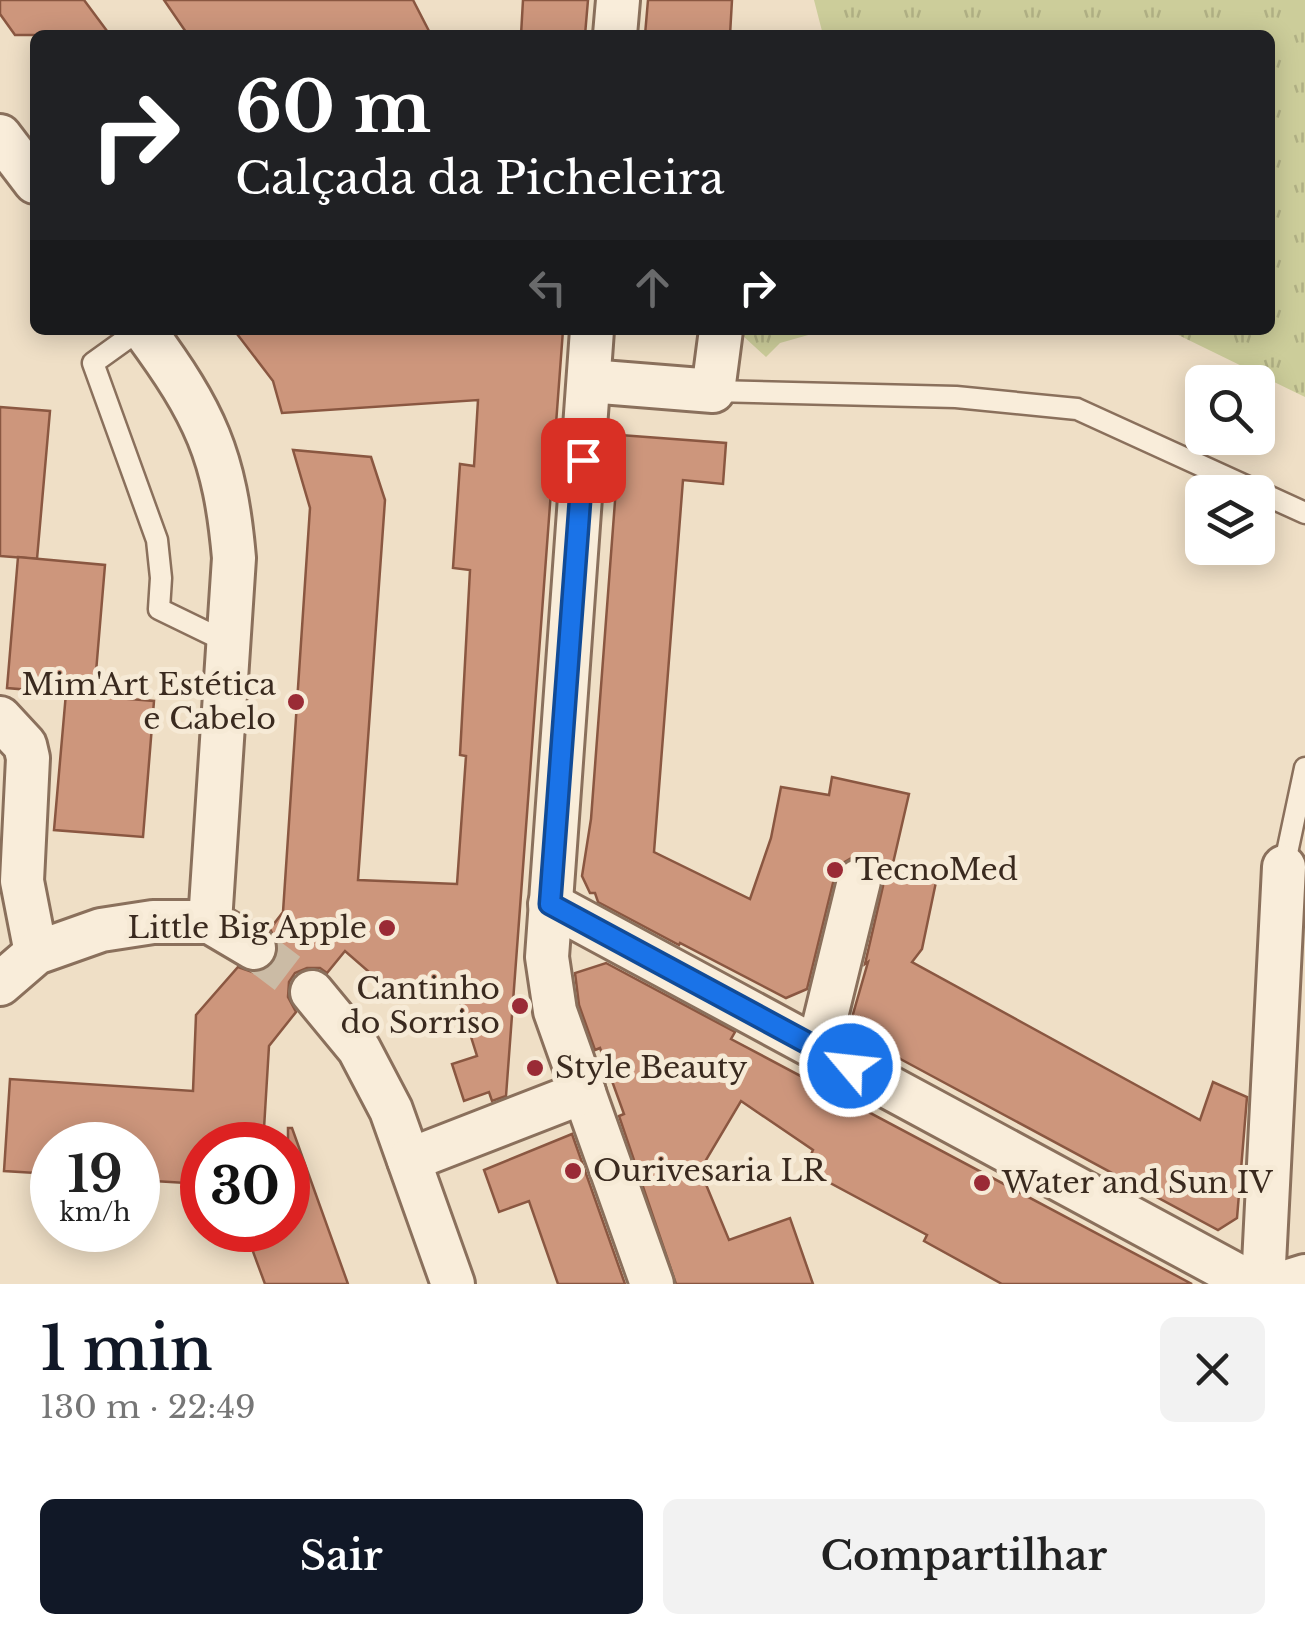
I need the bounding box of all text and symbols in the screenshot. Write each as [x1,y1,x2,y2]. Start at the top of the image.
text: 60 m [235,64,431,151]
icon: right [70,70,200,200]
text: Calçada da Picheleira [235,150,724,206]
icon: left [520,260,575,315]
icon: ahead [625,260,680,315]
icon: right [730,260,785,315]
map controls [1185,365,1275,565]
button: search [1185,365,1275,455]
pin [541,418,626,503]
icon: arrive [556,433,611,488]
button: layers [1185,475,1275,565]
place label: Mim'Art Estética e Cabelo [22,666,276,737]
marker: Mim'Art Estética e Cabelo [285,691,307,713]
place label: TecnoMed [855,851,1018,888]
marker: TecnoMed [824,859,846,881]
place label: Little Big Apple [128,909,367,946]
marker: Little Big Apple [376,917,398,939]
place label: Cantinho do Sorriso [340,970,500,1041]
marker: Cantinho do Sorriso [509,995,531,1017]
position arrow [798,1014,902,1118]
place label: Style Beauty [555,1049,747,1086]
marker: Style Beauty [524,1057,546,1079]
speed limit sign: 30 [180,1122,310,1252]
text: 19 [67,1143,123,1206]
place label: Ourivesaria LR [593,1152,827,1189]
marker: Ourivesaria LR [562,1160,584,1182]
place label: Water and Sun IV [1001,1164,1273,1201]
marker: Water and Sun IV [971,1172,993,1194]
text: km/h [60,1197,130,1228]
text: 1 min [40,1312,213,1386]
button: close [1160,1317,1265,1422]
text: 130 m · 22:49 [40,1387,256,1427]
button: Sair [40,1499,643,1614]
button: Compartilhar [663,1499,1265,1614]

